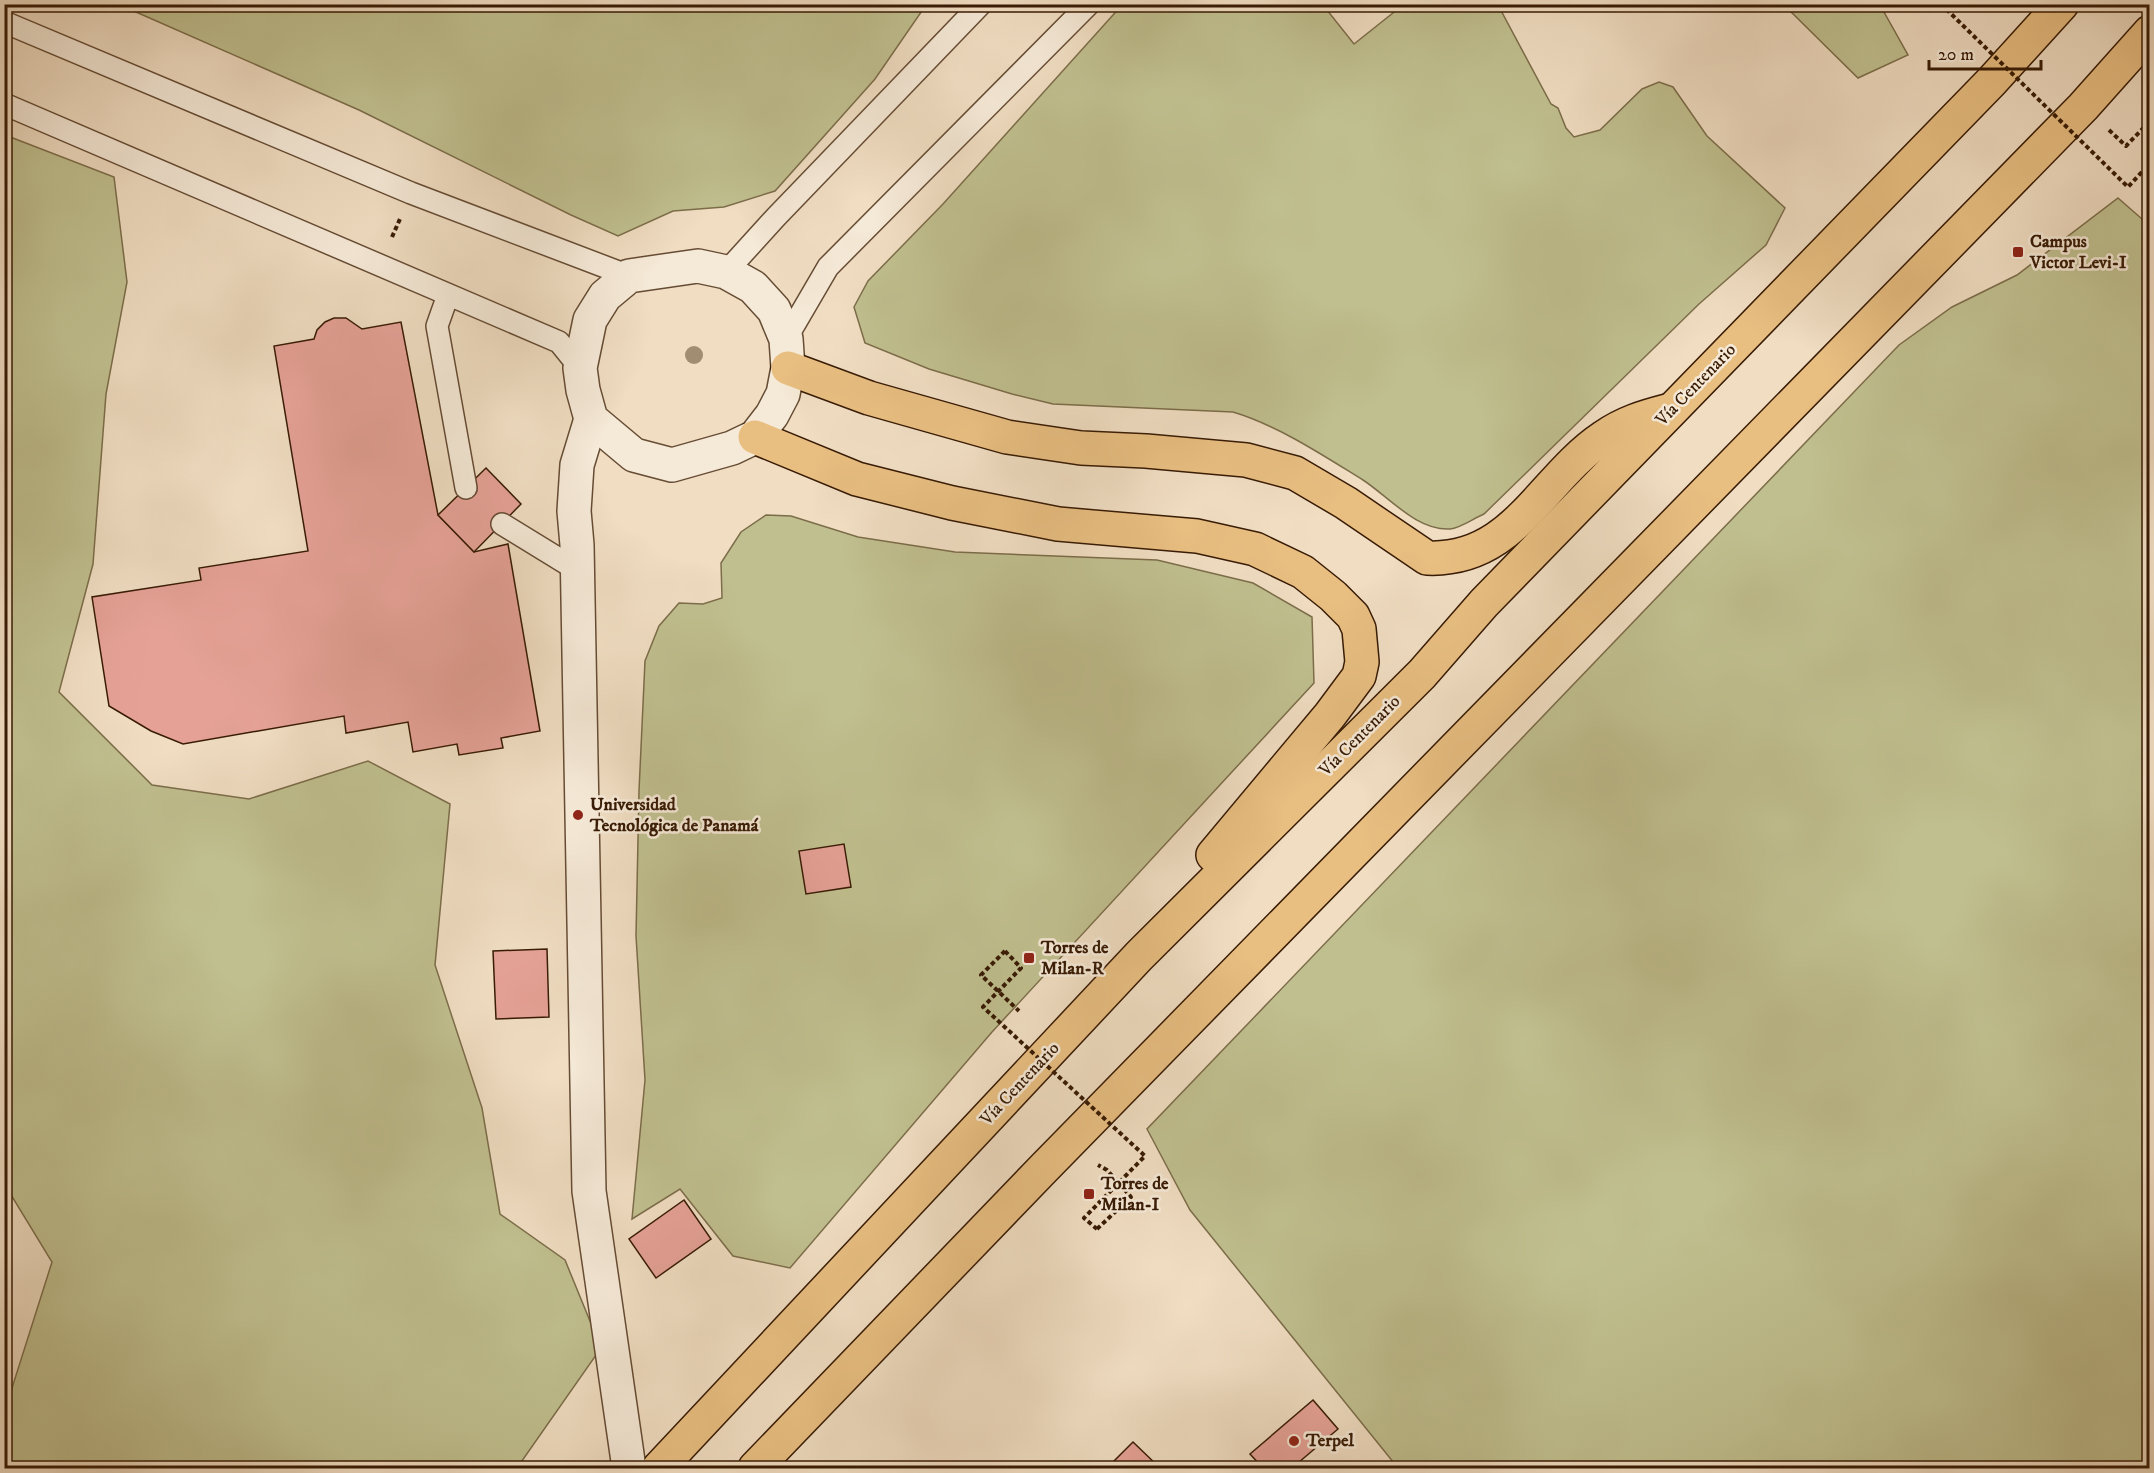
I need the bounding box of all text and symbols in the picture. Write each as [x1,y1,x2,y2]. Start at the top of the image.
scale bar [1929,33,2042,71]
text: 20 m [1938,44,1974,66]
place label: Campus Victor Levi-I [2029,231,2127,274]
marker: Campus Victor Levi-I [2011,245,2025,259]
street label: Vía Centenario [1651,339,1741,432]
street label: Vía Centenario [1314,691,1405,782]
place label: Universidad Tecnológica de Panamá [589,794,759,837]
marker: Universidad Tecnológica de Panamá [571,808,585,822]
place label: Torres de Milan-R [1040,937,1109,980]
marker: Torres de Milan-R [1022,951,1036,965]
street label: Vía Centenario [975,1038,1064,1131]
place label: Torres de Milan-I [1100,1173,1169,1216]
marker: Torres de Milan-I [1082,1187,1096,1201]
place label: Terpel [1305,1430,1354,1452]
marker: Terpel [1287,1434,1301,1448]

